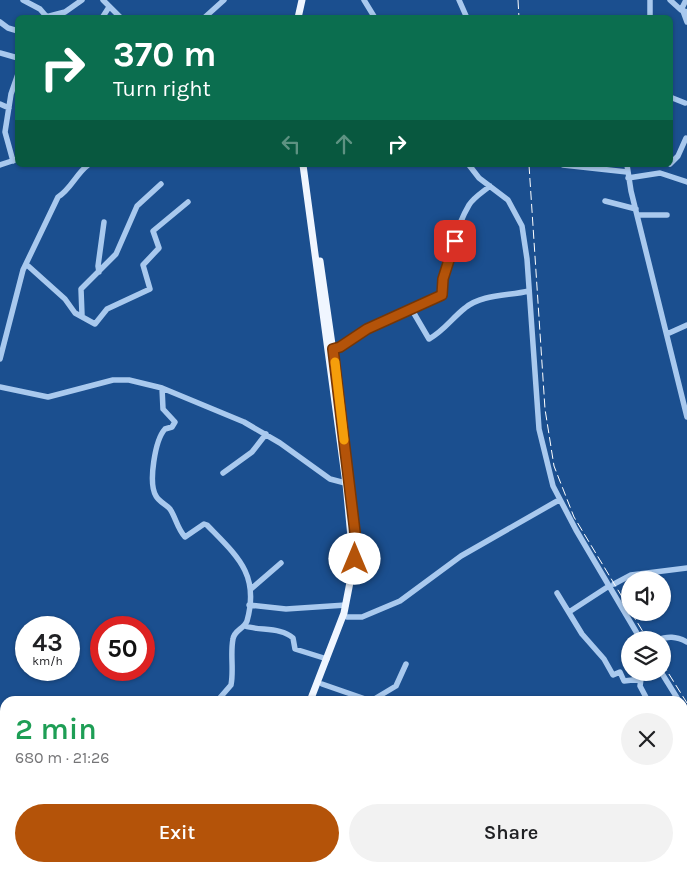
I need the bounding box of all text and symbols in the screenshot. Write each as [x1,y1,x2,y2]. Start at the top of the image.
text: 370 m [113,34,216,75]
icon: right [30,35,95,100]
text: Turn right [113,76,211,102]
icon: left [277,130,305,158]
icon: ahead [330,130,358,158]
icon: right [383,130,411,158]
pin [434,220,476,262]
icon: arrive [441,227,469,255]
position arrow [328,532,380,584]
map controls [621,571,671,681]
button: sound [621,571,671,621]
speed limit sign: 50 [90,616,155,681]
text: 43 [32,628,63,657]
button: layers [621,631,671,681]
text: km/h [32,654,63,668]
text: 2 min [15,711,97,747]
button: close [621,713,673,765]
text: 680 m · 21:26 [15,748,109,767]
button: Exit [15,804,339,862]
button: Share [349,804,673,862]

